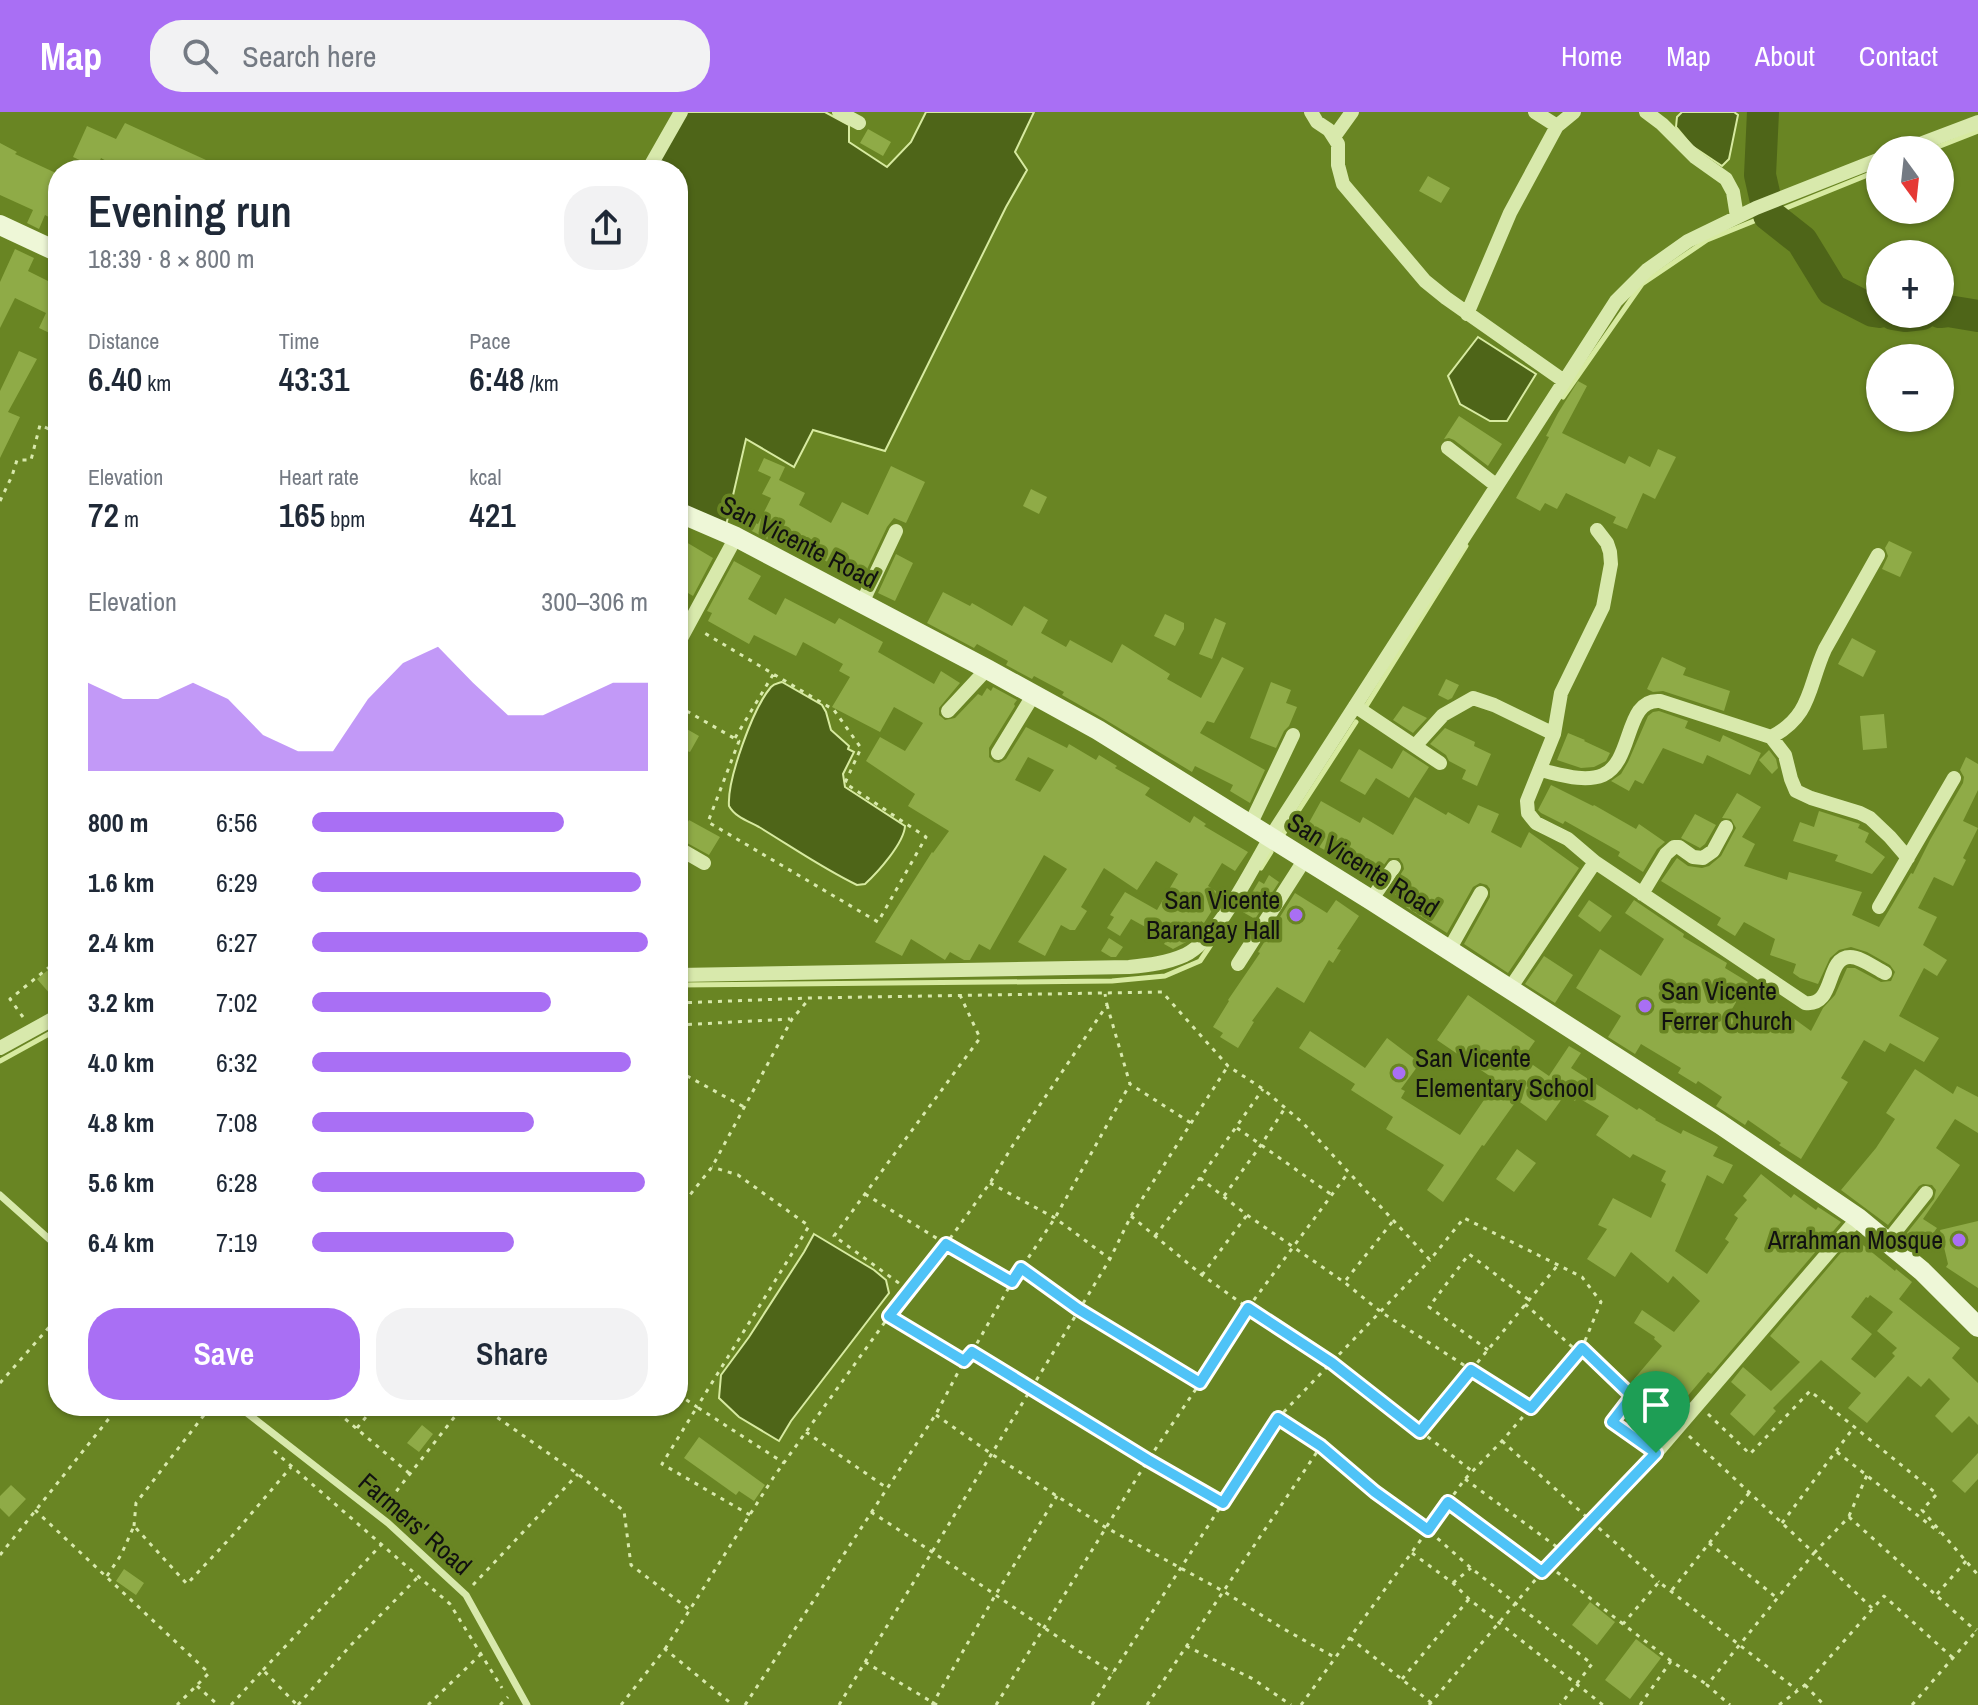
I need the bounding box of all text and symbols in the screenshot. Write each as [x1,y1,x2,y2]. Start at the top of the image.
search box [150,20,710,92]
text: Map [40,31,102,82]
icon: search [178,34,222,78]
text: Search here [242,36,376,76]
text: Home [1561,37,1622,75]
text: Map [1666,37,1711,75]
text: About [1755,37,1815,75]
text: Contact [1859,37,1938,75]
north arrow [1866,136,1954,224]
map controls [1866,136,1954,432]
text: Evening run [88,181,292,241]
button: share [564,186,648,270]
button: + [1866,240,1954,328]
text: 18:39 · 8 × 800 m [88,241,255,276]
text: Distance [88,326,159,356]
text: Time [279,326,319,356]
text: Pace [469,326,510,356]
button: − [1866,344,1954,432]
text: 6.40 [88,356,142,402]
text: 43:31 [279,356,349,402]
text: 6:48 [469,356,525,402]
text: km [142,368,171,398]
text: /km [525,368,559,398]
text: Elevation [88,462,163,492]
text: Heart rate [279,462,359,492]
text: kcal [469,462,501,492]
street label: San Vicente Road [714,487,884,596]
text: 72 [88,492,119,538]
text: 165 [279,492,325,538]
text: 421 [469,492,516,538]
text: m [119,504,139,534]
text: bpm [325,504,365,534]
text: Elevation [88,584,177,619]
text: 300–306 m [541,584,648,619]
street label: San Vicente Road [1281,804,1446,925]
text: 800 m [88,805,148,840]
text: 6:56 [216,805,258,840]
text: 1.6 km [88,865,154,900]
text: 6:29 [216,865,258,900]
place label: San Vicente Barangay Hall [1146,882,1280,947]
marker: San Vicente Barangay Hall [1287,906,1305,924]
text: 2.4 km [88,925,154,960]
text: 6:27 [216,925,258,960]
place label: San Vicente Ferrer Church [1661,973,1793,1038]
text: 3.2 km [88,985,154,1020]
text: 7:02 [216,985,258,1020]
marker: San Vicente Ferrer Church [1636,997,1654,1015]
place label: San Vicente Elementary School [1415,1040,1594,1105]
text: 4.0 km [88,1045,154,1080]
text: 6:32 [216,1045,258,1080]
marker: San Vicente Elementary School [1390,1064,1408,1082]
text: 4.8 km [88,1105,154,1140]
text: 7:08 [216,1105,258,1140]
text: 5.6 km [88,1165,154,1200]
text: 6:28 [216,1165,258,1200]
place label: Arrahman Mosque [1767,1222,1943,1257]
text: 6.4 km [88,1225,154,1260]
text: 7:19 [216,1225,258,1260]
marker: Arrahman Mosque [1950,1231,1968,1249]
button: Save [88,1308,360,1400]
button: Share [376,1308,648,1400]
pin [1622,1371,1690,1453]
icon: arrive [1634,1383,1678,1427]
street label: Farmers' Road [351,1465,479,1583]

